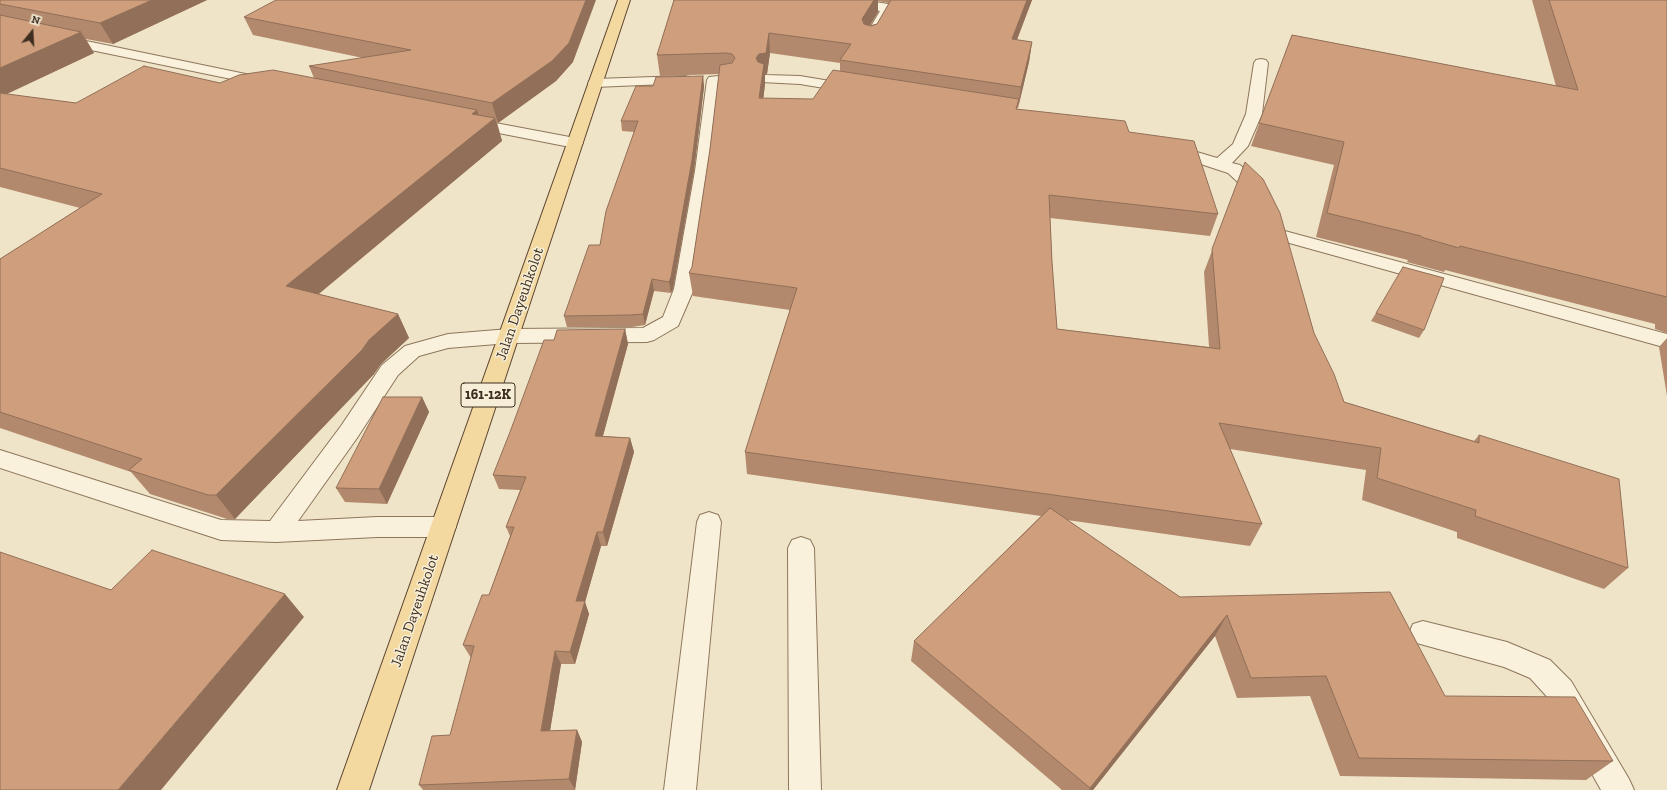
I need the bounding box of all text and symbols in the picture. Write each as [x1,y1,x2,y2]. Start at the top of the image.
north arrow [12,12,52,52]
text: N [30,13,42,28]
street label: Jalan Dayeuhkolot [492,245,548,363]
road number: 161-12K [461,383,515,407]
street label: Jalan Dayeuhkolot [387,552,443,670]

